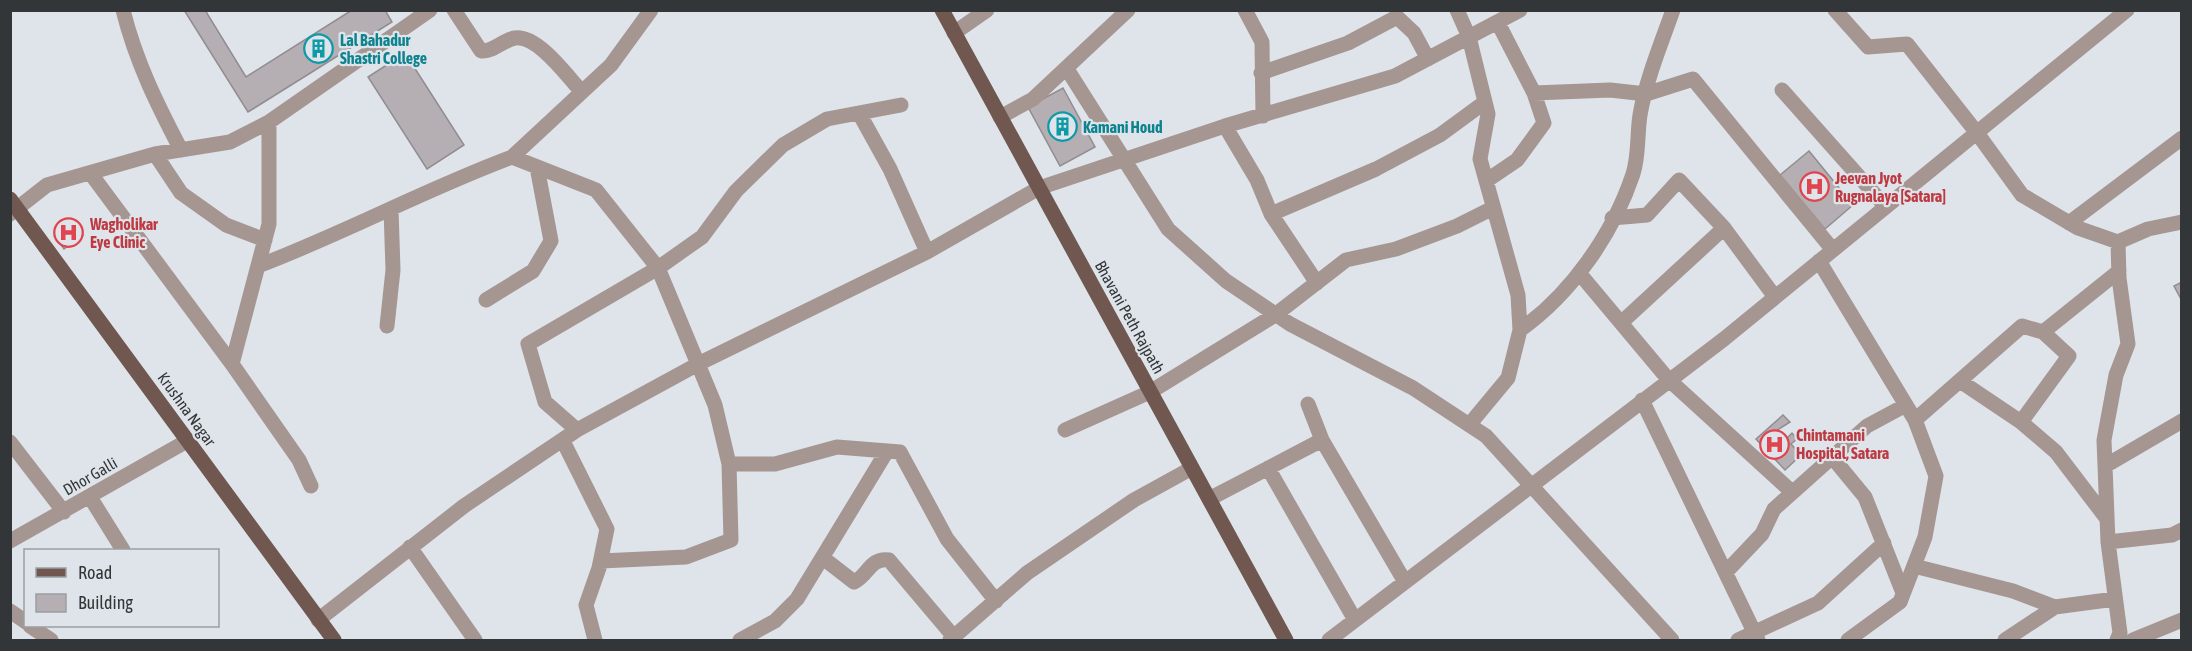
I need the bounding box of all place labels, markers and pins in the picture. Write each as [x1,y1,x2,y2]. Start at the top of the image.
place label: Lal Bahadur Shastri College [340,31,427,67]
building icon: Lal Bahadur Shastri College [303,33,335,65]
building icon: Kamani Houd [1046,111,1078,143]
place label: Kamani Houd [1083,118,1163,136]
place label: Jeevan Jyot Rugnalaya [Satara] [1834,169,1946,205]
hospital icon: Jeevan Jyot Rugnalaya [Satara] [1798,171,1830,203]
place label: Wagholikar Eye Clinic [89,215,158,251]
hospital icon: Wagholikar Eye Clinic [53,217,85,249]
place label: Chintamani Hospital, Satara [1796,426,1889,462]
hospital icon: Chintamani Hospital, Satara [1759,428,1791,460]

